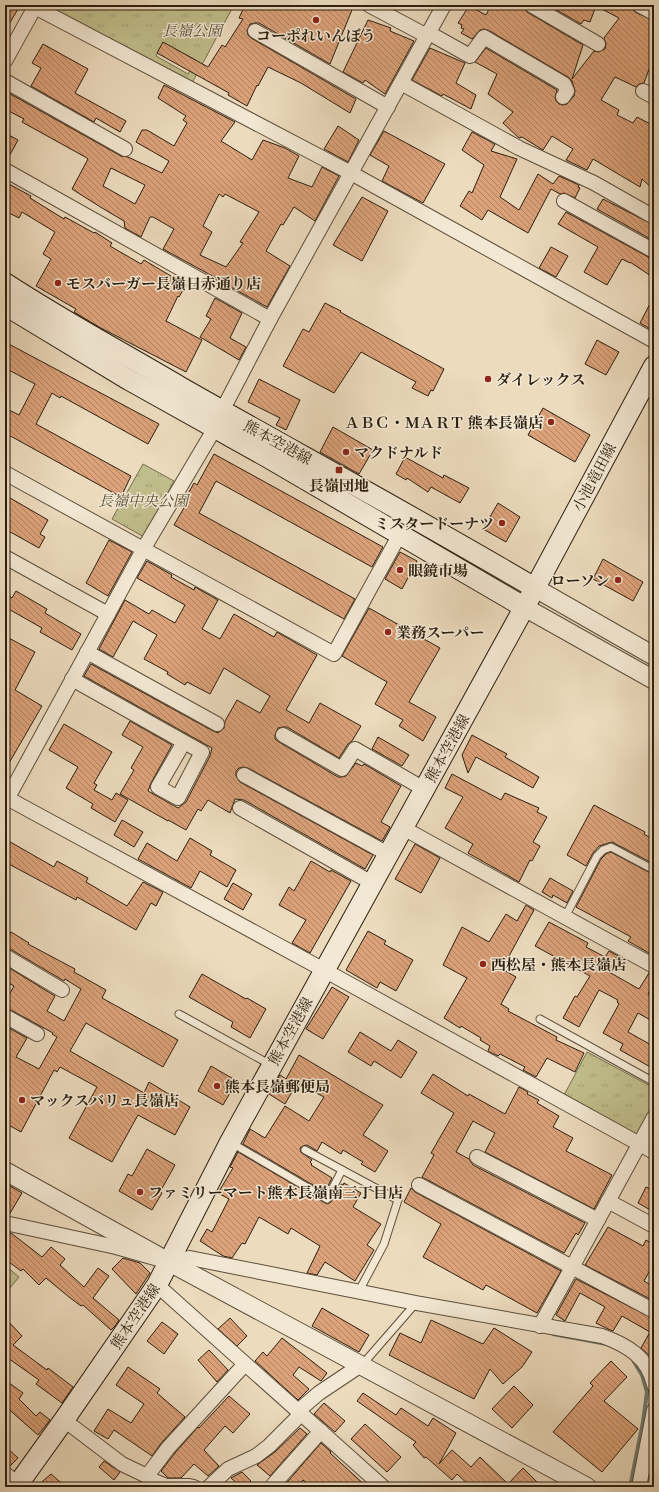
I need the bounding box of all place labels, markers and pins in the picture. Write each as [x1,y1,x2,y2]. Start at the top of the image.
marker: コーポれいんぼう [311,15,321,25]
place label: コーポれいんぼう [256,25,376,46]
place label: モスバーガー長嶺日赤通り店 [66,273,261,294]
marker: モスバーガー長嶺日赤通り店 [53,278,63,288]
place label: ダイレックス [496,369,585,390]
marker: ダイレックス [483,374,493,384]
place label: ＡＢＣ・ＭＡＲＴ 熊本長嶺店 [345,412,543,433]
marker: ＡＢＣ・ＭＡＲＴ 熊本長嶺店 [546,417,556,427]
place label: マクドナルド [354,442,443,463]
marker: マクドナルド [341,447,351,457]
marker: 長嶺団地 [334,465,344,475]
place label: 長嶺団地 [309,475,369,496]
place label: ミスタードーナツ [374,513,494,534]
marker: ミスタードーナツ [497,518,507,528]
place label: 眼鏡市場 [408,560,468,581]
marker: 眼鏡市場 [395,565,405,575]
place label: ローソン [551,570,610,591]
marker: ローソン [613,575,623,585]
place label: 業務スーパー [396,622,485,643]
marker: 業務スーパー [383,627,393,637]
place label: 西松屋・熊本長嶺店 [491,954,626,975]
marker: 西松屋・熊本長嶺店 [478,959,488,969]
place label: 熊本長嶺郵便局 [225,1076,330,1097]
marker: 熊本長嶺郵便局 [212,1081,222,1091]
place label: マックスバリュ長嶺店 [30,1090,179,1111]
marker: マックスバリュ長嶺店 [17,1095,27,1105]
place label: ファミリーマート熊本長嶺南三丁目店 [148,1182,403,1203]
marker: ファミリーマート熊本長嶺南三丁目店 [135,1187,145,1197]

